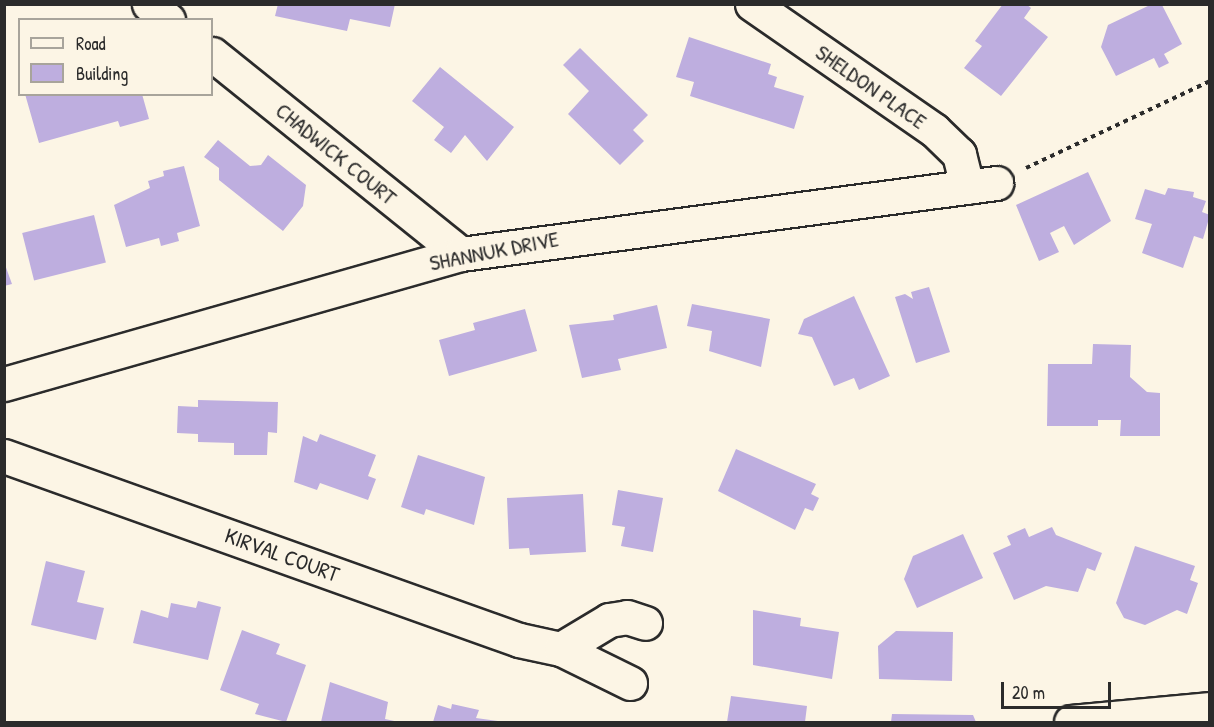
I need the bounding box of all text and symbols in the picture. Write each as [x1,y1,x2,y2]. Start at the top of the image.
legend [18,18,213,96]
text: Road [76,31,106,56]
street label: SHELDON PLACE [811,39,931,135]
text: Building [76,61,128,86]
street label: CHADWICK COURT [270,97,402,211]
street label: SHANNUK DRIVE [427,226,561,276]
street label: KIRVAL COURT [221,522,343,588]
scale bar [1004,670,1114,708]
text: 20 m [1012,680,1045,705]

